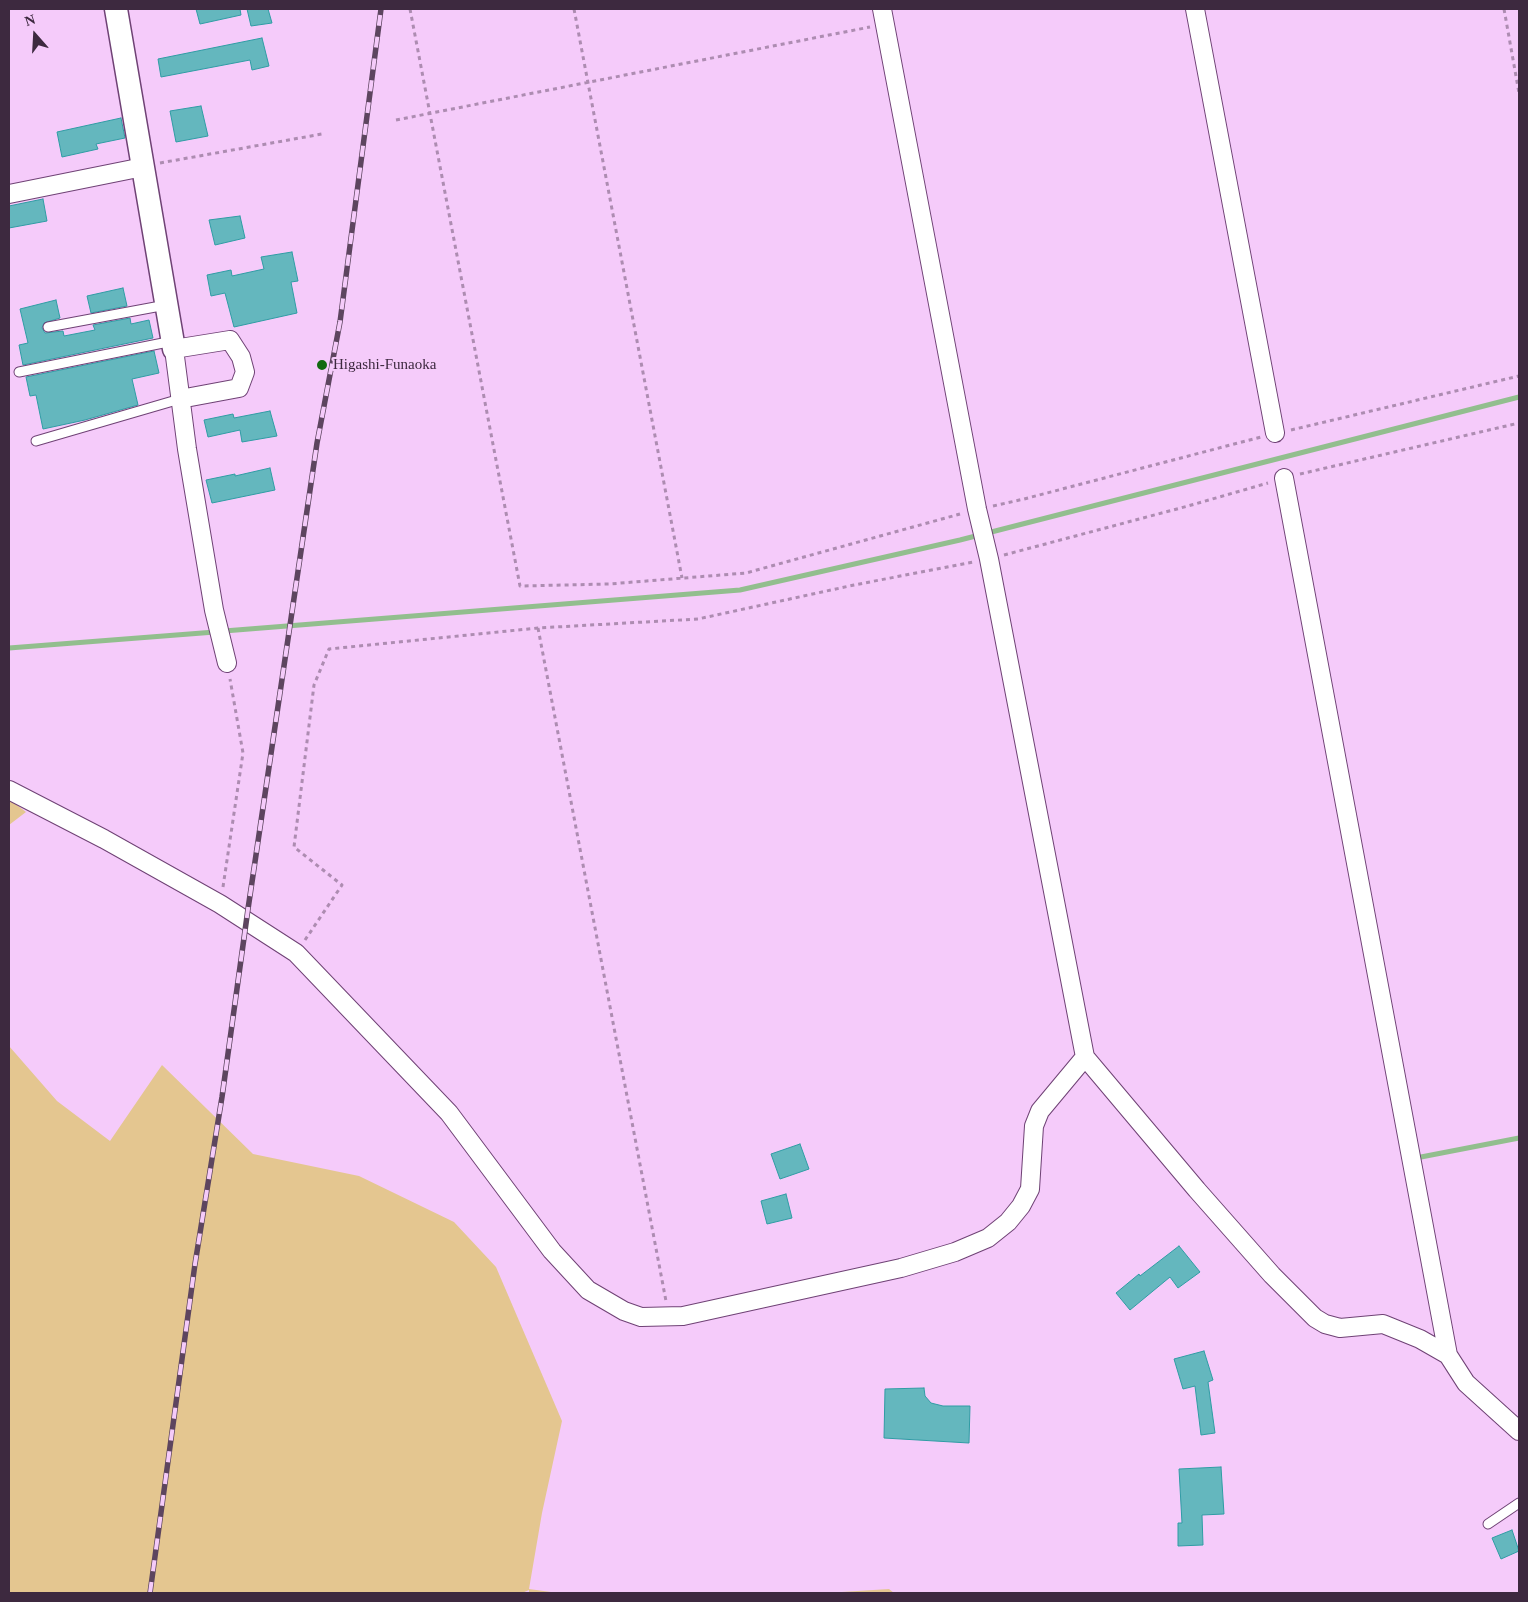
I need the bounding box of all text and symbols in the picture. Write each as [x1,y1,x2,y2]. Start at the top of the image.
north arrow [10,10,60,60]
text: N [23,12,37,29]
place label: Higashi-Funaoka [333,356,436,374]
marker: Higashi-Funaoka [315,358,329,372]

